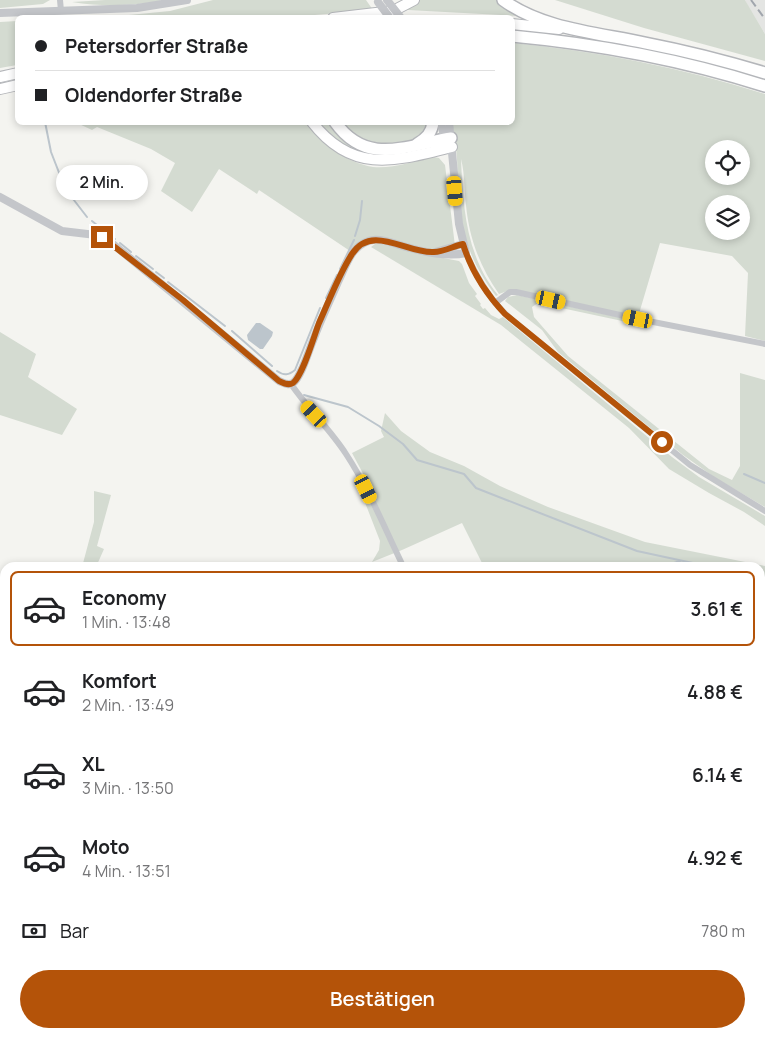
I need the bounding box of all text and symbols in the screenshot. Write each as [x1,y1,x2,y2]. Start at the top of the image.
text: Petersdorfer Straße [65,33,248,59]
text: Oldendorfer Straße [65,82,242,108]
map controls [705,140,750,240]
button: locate [705,140,750,185]
callout: 2 Min. [56,164,148,200]
text: 2 Min. [80,171,124,193]
car [446,175,463,207]
button: layers [705,195,750,240]
route end [91,226,113,248]
car [534,289,567,311]
car [621,309,654,329]
car [298,398,329,430]
route start [651,431,673,453]
car [352,472,379,506]
text: Economy [82,585,166,611]
icon: car [22,586,67,631]
text: 3.61 € [691,596,743,622]
text: 1 Min. · 13:48 [82,611,171,633]
text: Komfort [82,668,157,694]
icon: car [22,669,67,714]
text: 4.88 € [687,679,743,705]
text: 2 Min. · 13:49 [82,694,174,716]
text: XL [82,751,105,777]
icon: car [22,752,67,797]
text: 6.14 € [692,762,743,788]
text: 3 Min. · 13:50 [82,777,174,799]
text: Moto [82,834,129,860]
icon: car [22,835,67,880]
text: 4.92 € [687,845,743,871]
text: 4 Min. · 13:51 [82,860,171,882]
icon: cash [20,917,48,945]
text: Bar [60,918,89,944]
text: 780 m [701,920,745,942]
button: Bestätigen [20,970,745,1028]

